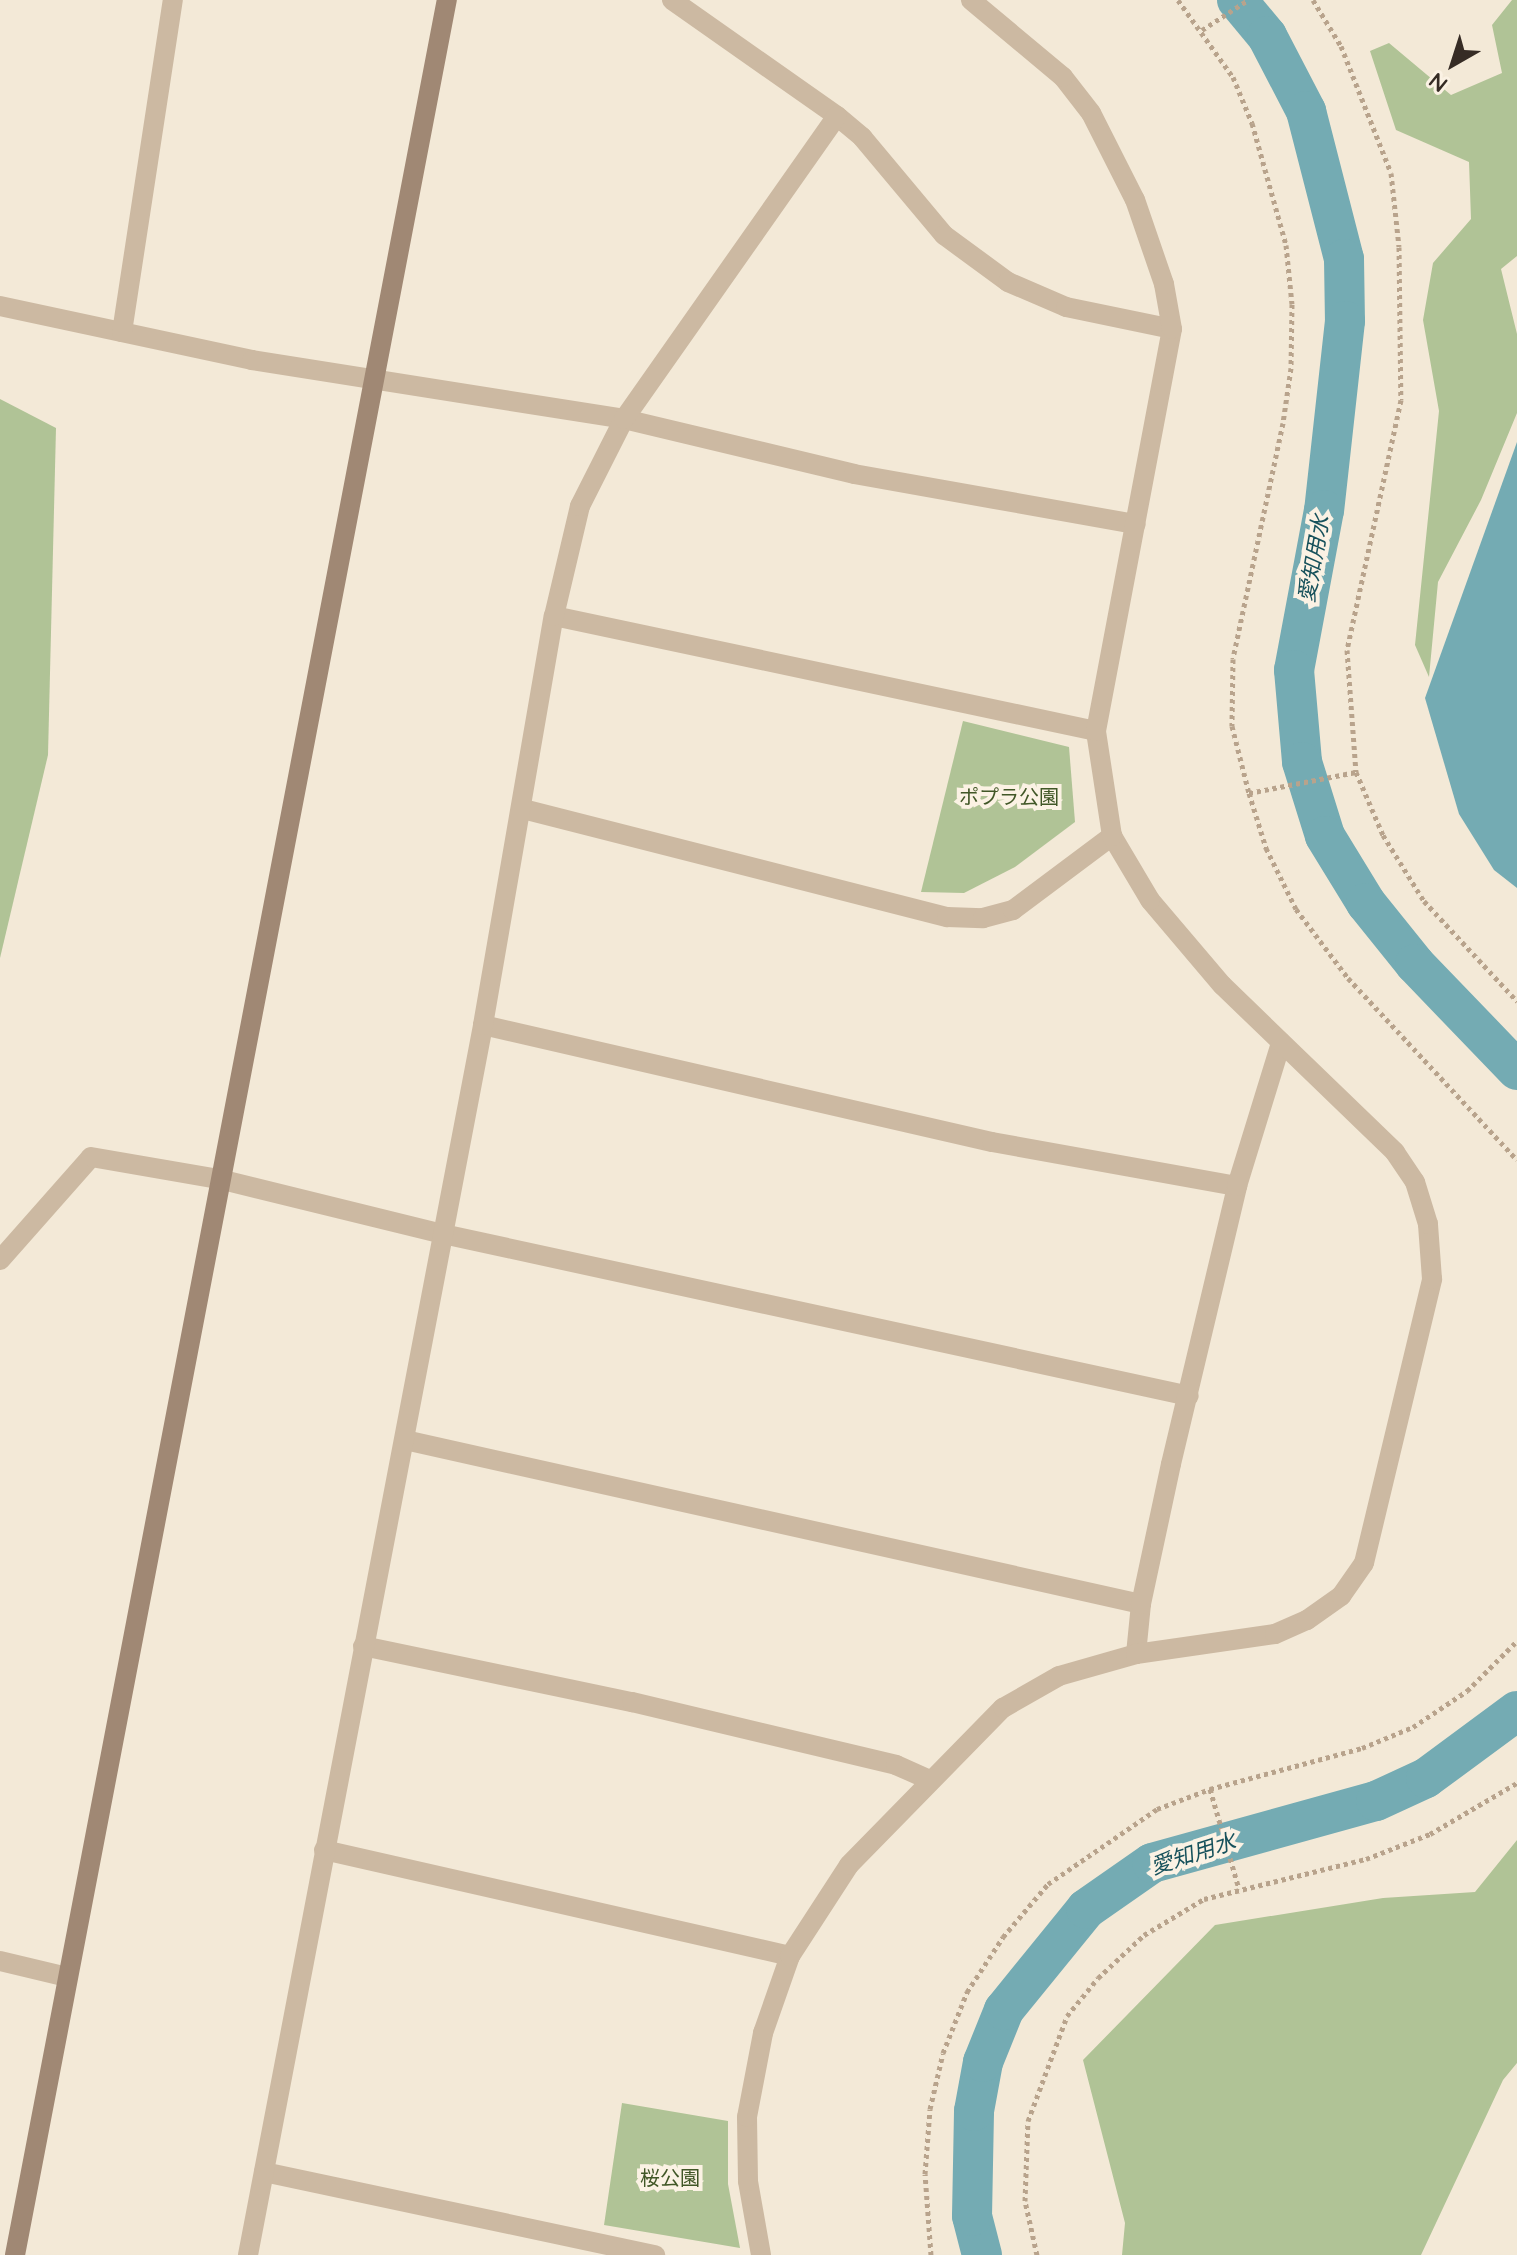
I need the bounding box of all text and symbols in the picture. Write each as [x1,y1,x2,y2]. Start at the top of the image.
north arrow [1413,24,1493,104]
text: N [1423,67,1453,99]
water label: 愛知用水 [1293,513,1335,605]
park label: ポプラ公園 [959,784,1059,808]
water label: 愛知用水 [1147,1828,1239,1880]
park label: 桜公園 [640,2165,700,2189]

